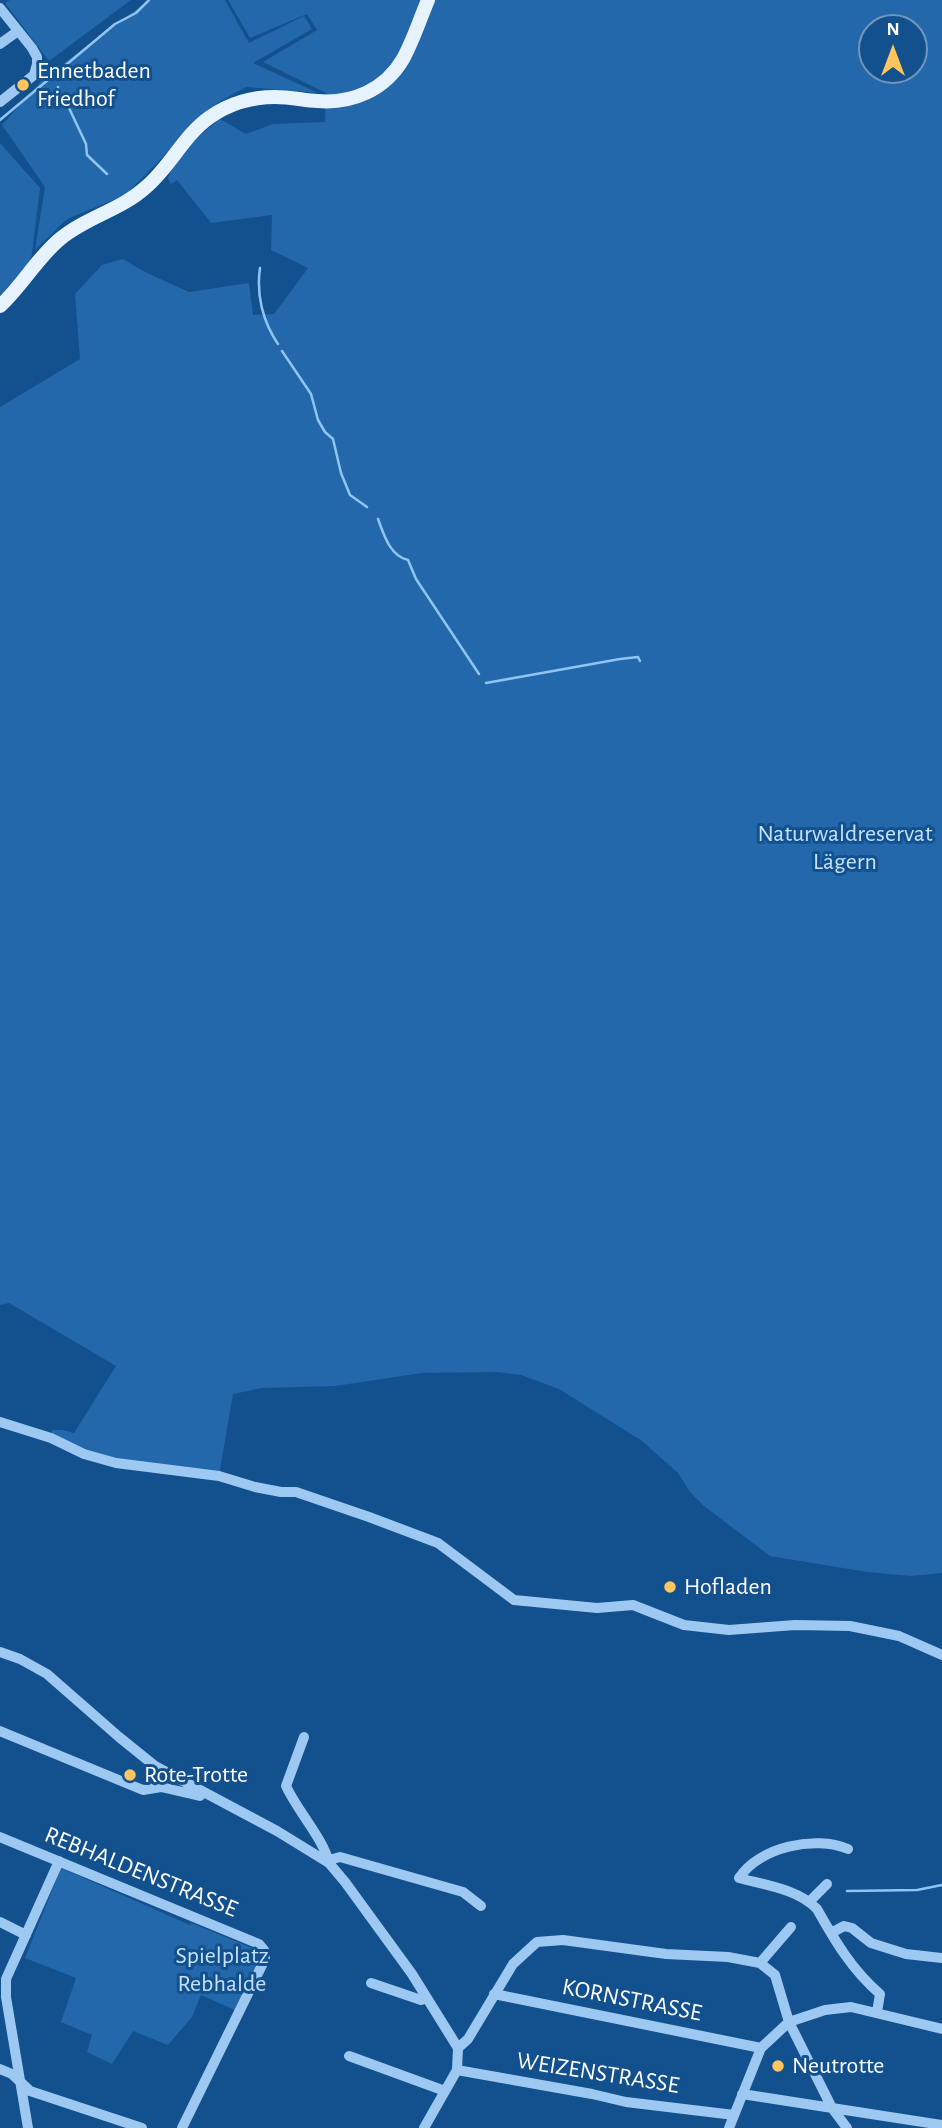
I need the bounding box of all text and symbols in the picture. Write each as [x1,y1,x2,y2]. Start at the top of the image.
north arrow [858,14,928,84]
text: N [886,20,900,39]
place label: Ennetbaden Friedhof [37,57,151,113]
marker: Ennetbaden Friedhof [15,77,31,93]
park label: Naturwaldreservat Lägern [757,820,933,876]
place label: Hofladen [684,1573,772,1601]
marker: Hofladen [662,1579,678,1595]
place label: Rote-Trotte [144,1761,248,1789]
marker: Rote-Trotte [122,1767,138,1783]
street label: REBHALDENSTRASSE [40,1820,242,1924]
park label: Spielplatz Rebhalde [175,1942,269,1998]
street label: KORNSTRASSE [560,1972,704,2028]
street label: WEIZENSTRASSE [515,2046,681,2100]
place label: Neutrotte [792,2052,884,2080]
marker: Neutrotte [770,2058,786,2074]

